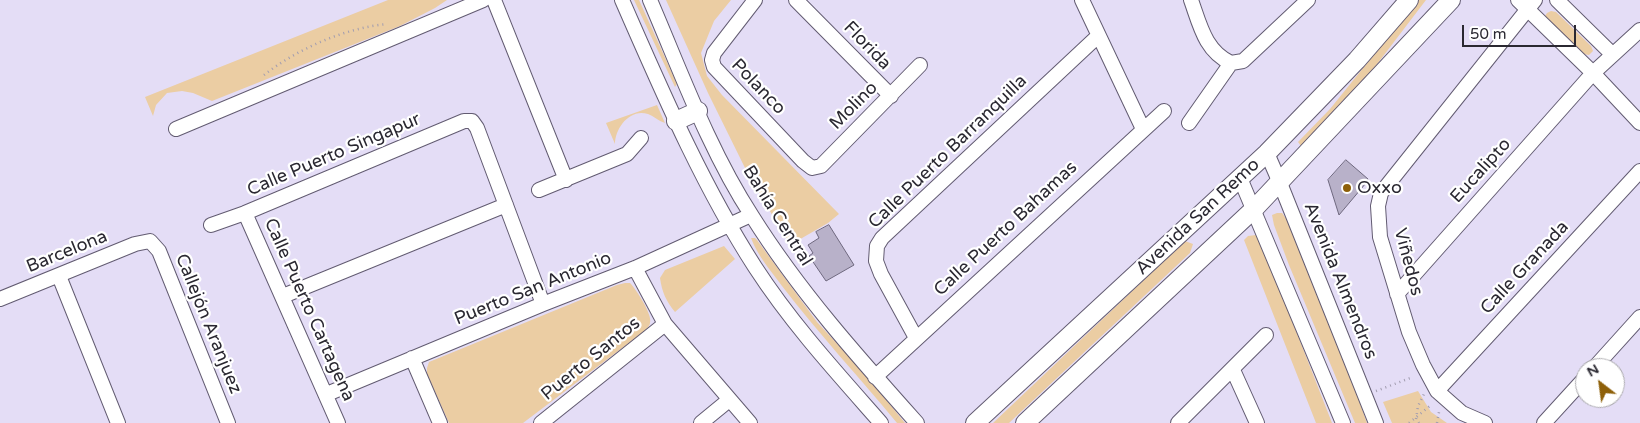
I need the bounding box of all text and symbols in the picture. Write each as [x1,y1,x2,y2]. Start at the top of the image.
scale bar [1465,15,1579,47]
street label: Florida [839,17,895,75]
text: 50 m [1470,25,1507,43]
street label: Polanco [726,55,790,119]
street label: Calle Puerto Barranquilla [864,71,1032,233]
street label: Molino [826,78,882,134]
street label: Calle Puerto Singapur [244,109,424,201]
street label: Eucalipto [1446,134,1516,208]
street label: Avenida San Remo [1132,154,1264,280]
street label: Calle Puerto Bahamas [930,157,1082,301]
street label: Bahía Central [738,162,816,270]
place label: Oxxo [1357,177,1402,199]
marker: Oxxo [1341,182,1353,194]
street label: Avenida Almendros [1299,200,1381,362]
street label: Calle Puerto Cartagena [259,215,359,405]
street label: Calle Granada [1476,217,1574,319]
street label: Barcelona [23,226,111,278]
street label: Viñedos [1389,226,1427,298]
street label: Puerto San Antonio [451,248,615,330]
street label: Callejón Aranjuez [170,251,246,397]
street label: Puerto Santos [537,313,645,405]
north arrow [1575,358,1625,408]
text: N [1584,360,1602,381]

